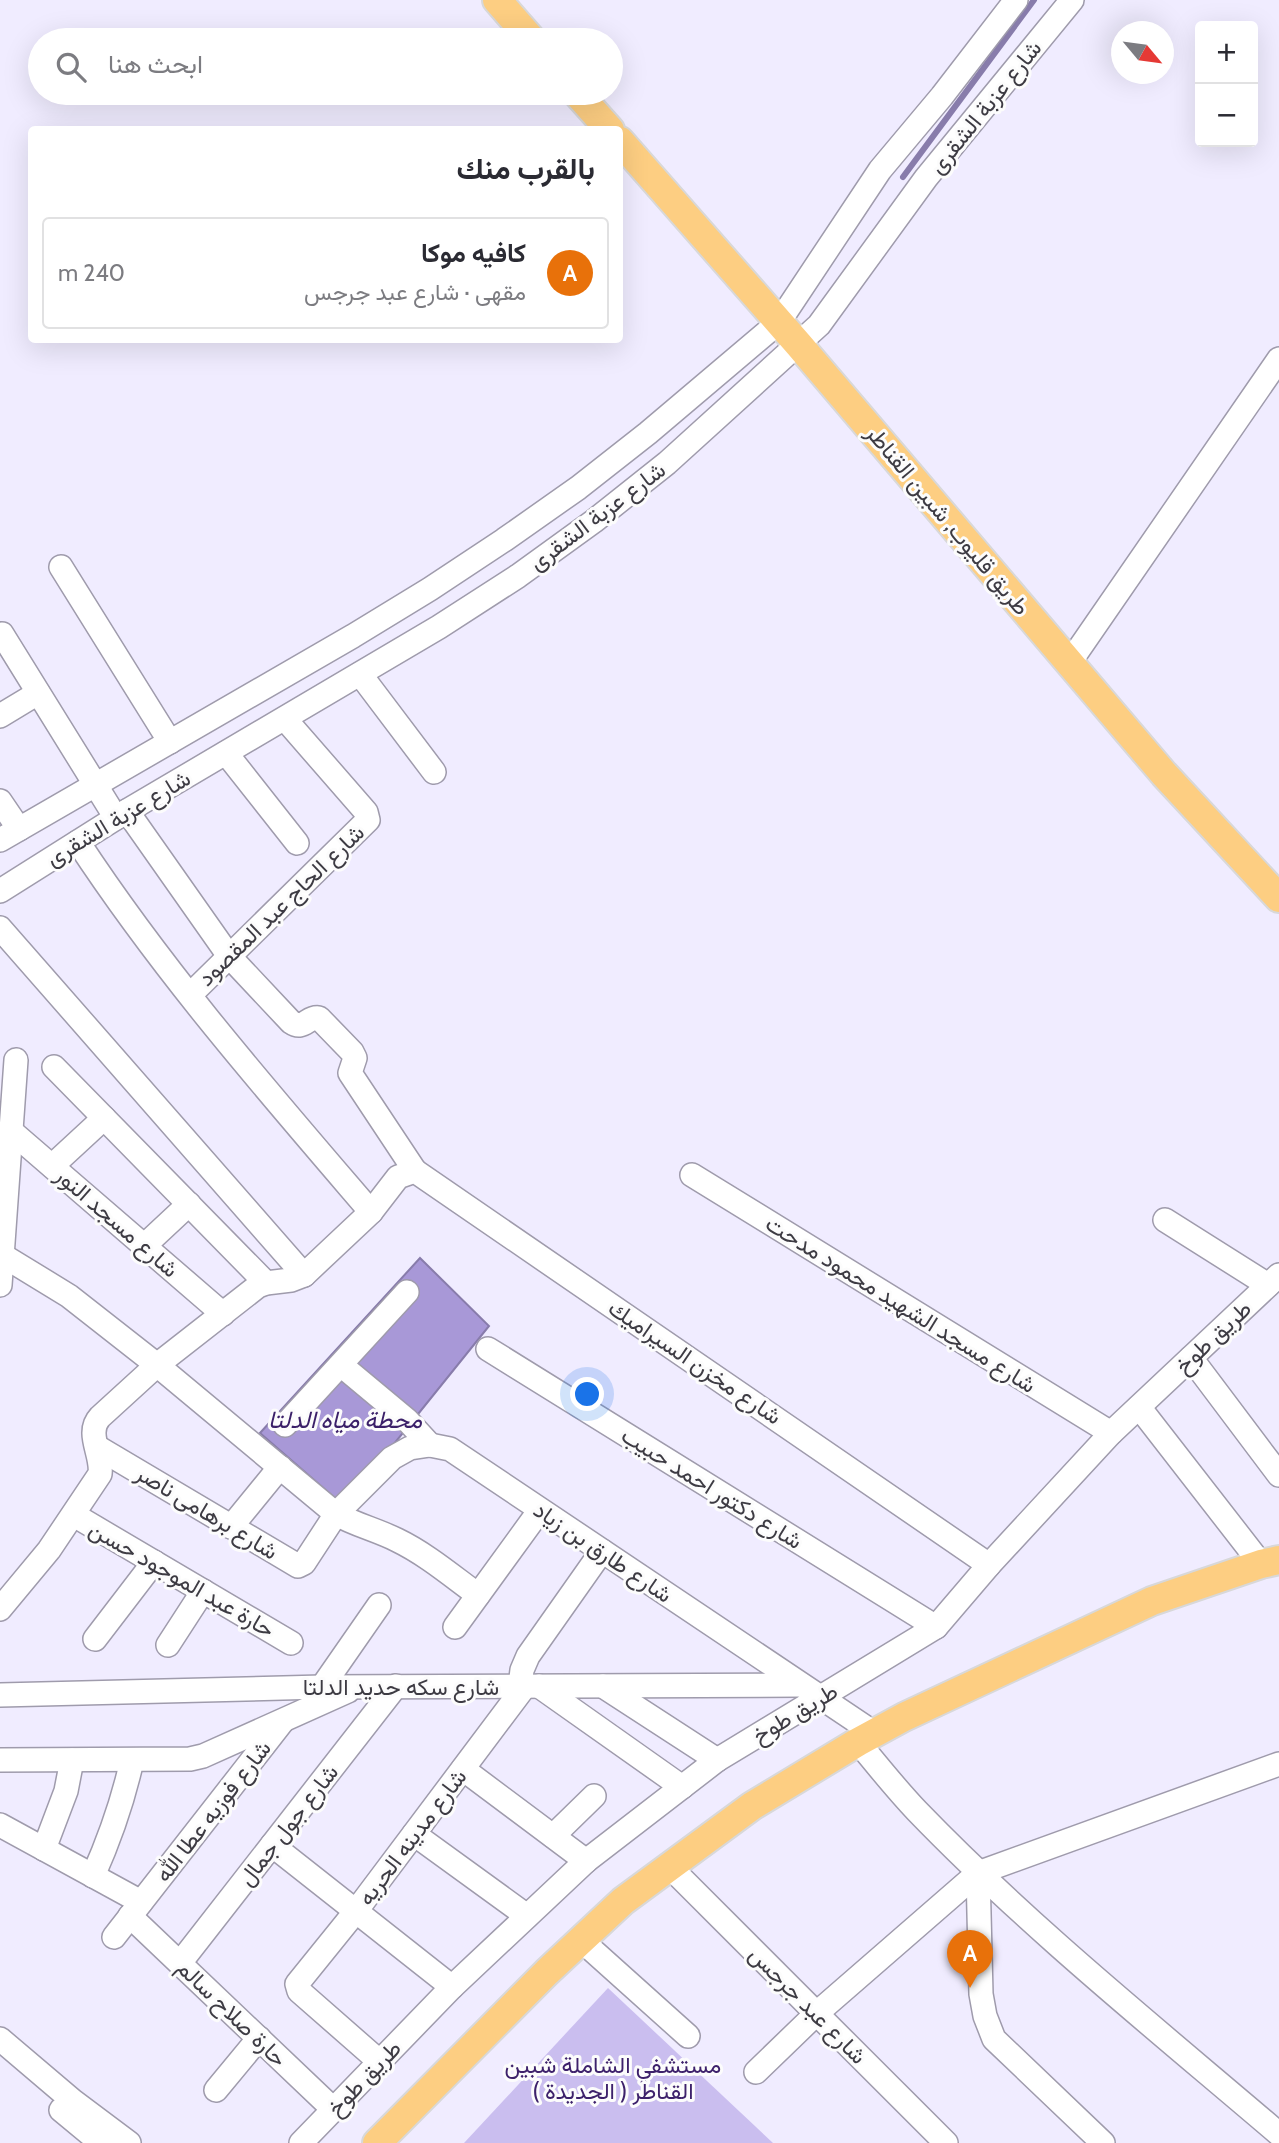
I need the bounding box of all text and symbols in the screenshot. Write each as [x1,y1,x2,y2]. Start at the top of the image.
north arrow [1111,21,1174,84]
map controls [1195,21,1258,147]
button: + [1195,21,1258,84]
search box [28,28,623,105]
street label: شارع عزبة الشقرى [923,35,1049,181]
icon: search [52,48,90,86]
text: ابحث هنا [108,48,203,80]
button: − [1195,84,1258,147]
text: بالقرب منك [457,150,595,187]
text: كافيه موكا [421,237,526,269]
text: 240 m [58,259,125,287]
text: A [563,259,577,287]
text: مقهى · شارع عبد جرجس [304,278,526,306]
street label: طريق قليوب, شبين القناطر [859,418,1036,622]
street label: شارع عزبة الشقرى [523,456,672,578]
street label: شارع عزبة الشقرى [41,764,196,874]
street label: شارع الحاج عبد المقصود [192,818,371,993]
street label: شارع مسجد النور [48,1160,184,1285]
street label: شارع مسجد الشهيد محمود مدحت [760,1209,1041,1401]
street label: شارع مخزن السيراميك [602,1294,787,1432]
street label: طريق طوخ [1169,1295,1258,1381]
your location [570,1377,604,1411]
water label: محطة مياه الدلتا [268,1405,422,1434]
street label: شارع دكتور احمد حبيب [615,1421,808,1557]
street label: شارع برهامى ناصر [129,1458,283,1567]
street label: شارع طارق بن زياد [527,1495,678,1610]
street label: حارة عبد الموجود حسن [84,1515,280,1644]
street label: شارع سكه حديد الدلتا [303,1673,499,1703]
street label: طريق طوخ [747,1677,844,1751]
street label: شارع فوزيه عطا الله [149,1735,279,1889]
street label: شارع جول جمال [232,1759,346,1892]
street label: شارع مدينه الحريه [352,1763,474,1912]
pin: A [947,1930,993,1988]
street label: شارع عبد جرجس [742,1940,873,2071]
street label: حارة صلاح سالم [170,1953,293,2074]
street label: طريق طوخ [321,2034,408,2123]
park label: مستشفي الشاملة شبين القناطر ( الجديدة ) [505,2051,721,2106]

